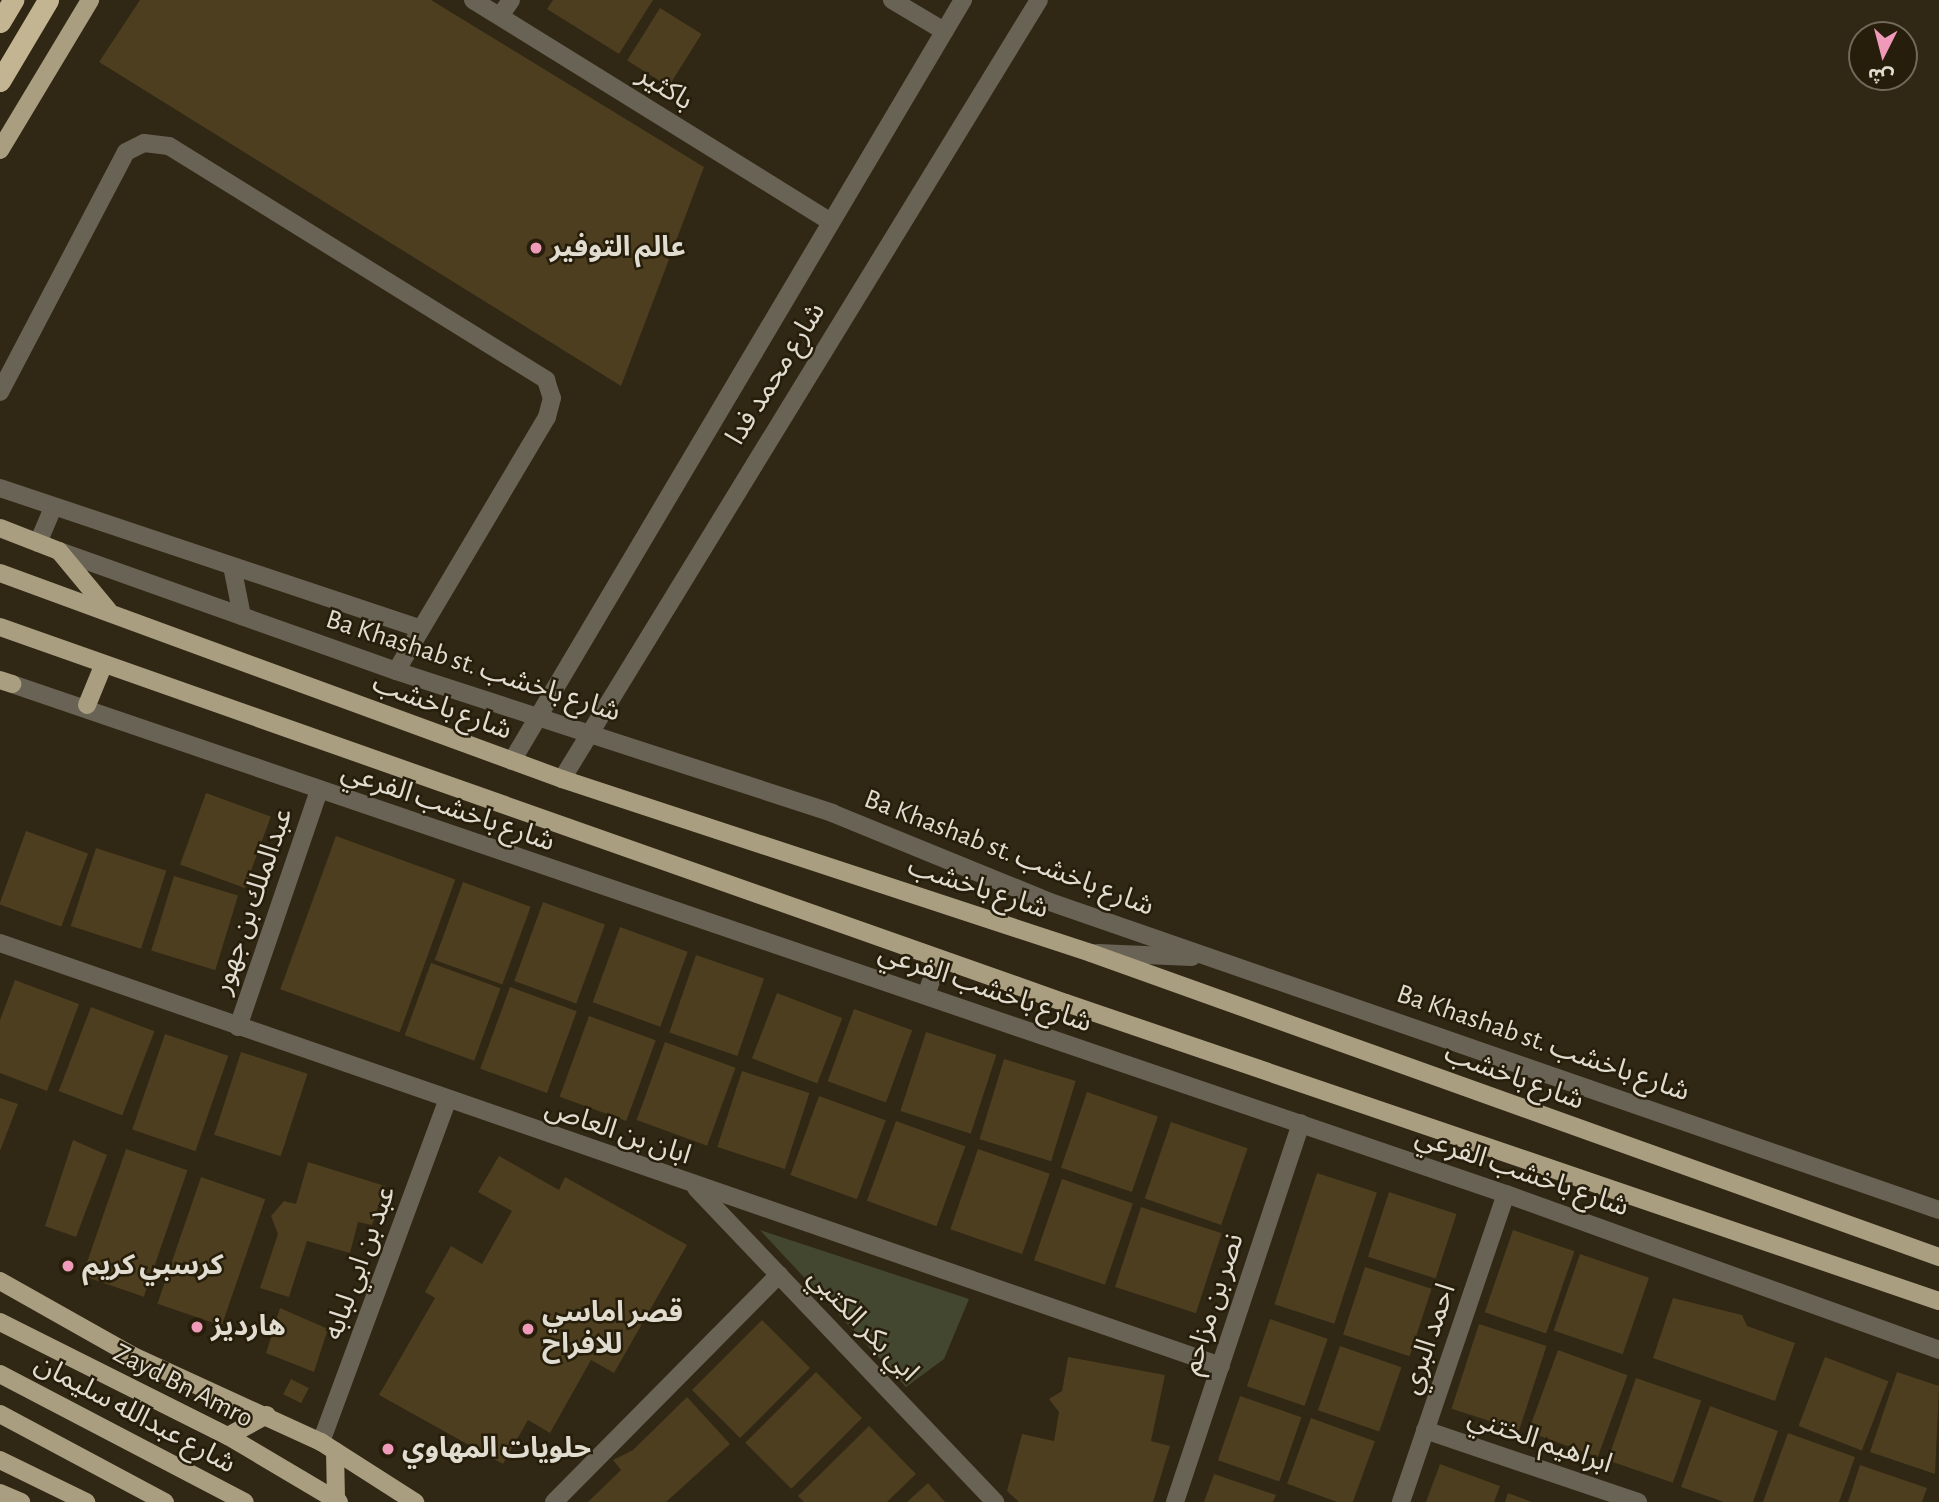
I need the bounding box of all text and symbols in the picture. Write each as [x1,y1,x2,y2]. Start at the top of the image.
north arrow [1848,21,1918,91]
street label: باكثير [631,58,699,118]
text: ش [1867,65,1895,86]
place label: عالم التوفير [550,231,686,265]
marker: عالم التوفير [528,240,544,256]
street label: شارع محمد فدا [719,297,833,451]
street label: Ba Khashab st. شارع باخشب [322,603,624,729]
street label: شارع باخشب [368,666,516,748]
street label: شارع باخشب الفرعي [337,755,559,859]
street label: Ba Khashab st. شارع باخشب [859,782,1159,924]
street label: عبدالملك بن جهور [205,804,301,998]
street label: شارع باخشب [903,849,1053,927]
street label: شارع باخشب الفرعي [874,936,1096,1040]
street label: Ba Khashab st. شارع باخشب [1392,977,1694,1109]
street label: شارع باخشب [1440,1036,1588,1118]
street label: ابان بن العاص [541,1091,695,1173]
street label: شارع باخشب الفرعي [1411,1120,1633,1224]
street label: عبد بن ابي لبابه [317,1181,403,1345]
street label: نصر بن مزاحم [1174,1229,1252,1379]
place label: كرسبي كريم [82,1249,223,1283]
marker: كرسبي كريم [60,1258,76,1274]
street label: ابي بكر الكتبي [800,1261,926,1389]
street label: احمد البري [1394,1279,1464,1399]
place label: قصر اماسي للافراح [542,1296,683,1362]
place label: هارديز [211,1310,286,1344]
marker: هارديز [189,1319,205,1335]
marker: قصر اماسي للافراح [520,1321,536,1337]
street label: Zayd Bn Amro [107,1336,259,1436]
street label: شارع عبدالله سليمان [29,1347,241,1481]
street label: ابراهيم الختني [1463,1401,1617,1481]
place label: حلويات المهاوي [402,1432,591,1466]
marker: حلويات المهاوي [380,1441,396,1457]

